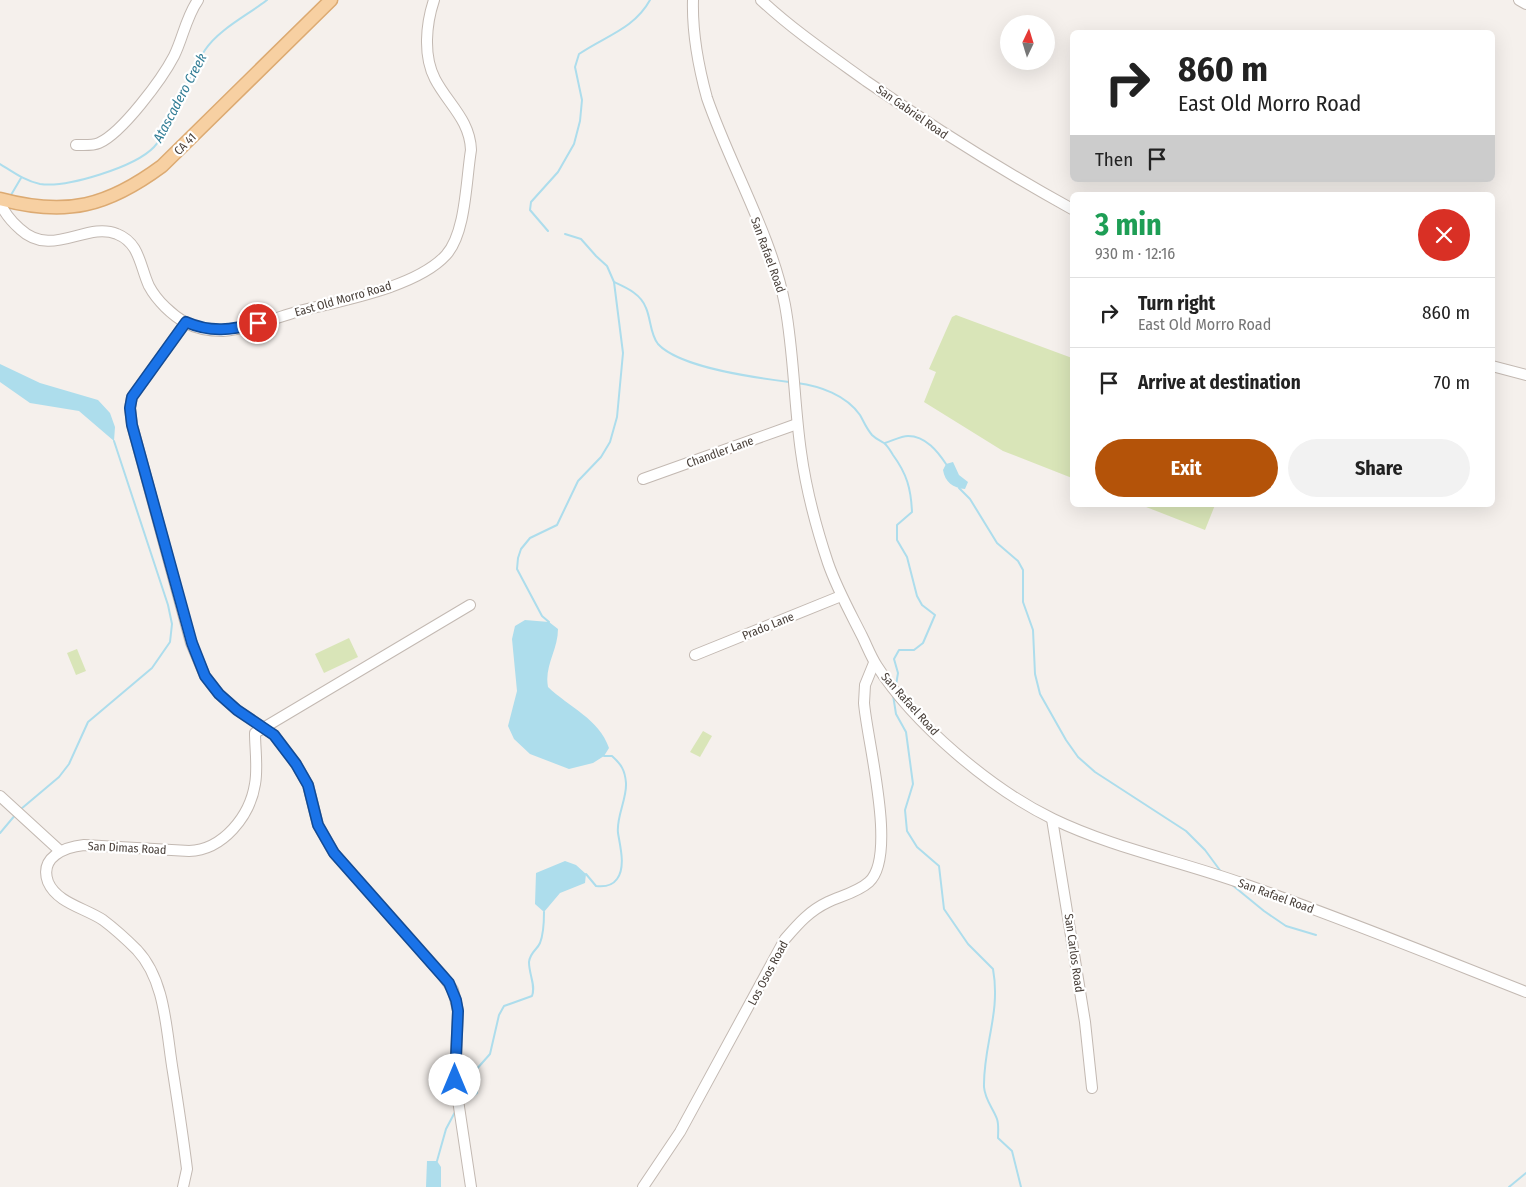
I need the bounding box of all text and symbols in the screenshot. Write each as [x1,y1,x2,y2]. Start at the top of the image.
north arrow [1000,15,1055,70]
map controls [1000,15,1055,70]
text: 860 m [1178,48,1268,90]
icon: right [1095,50,1160,115]
water label: Atascadero Creek [149,51,211,146]
street label: San Gabriel Road [874,82,950,142]
text: East Old Morro Road [1178,90,1361,117]
street label: CA 41 [171,130,199,158]
icon: arrive [1143,145,1171,173]
text: Then [1095,148,1133,171]
text: 3 min [1095,207,1162,243]
button: close [1418,209,1470,261]
street label: San Rafael Road [748,215,788,295]
text: 930 m · 12:16 [1095,244,1175,263]
street label: East Old Morro Road [293,278,393,320]
text: Turn right [1138,292,1215,315]
icon: right [1095,299,1123,327]
text: 860 m [1422,301,1470,324]
pin [237,302,279,344]
icon: arrive [244,309,272,337]
text: East Old Morro Road [1138,315,1271,334]
icon: arrive [1095,369,1123,397]
text: Arrive at destination [1138,371,1301,394]
text: 70 m [1434,371,1470,394]
street label: Chandler Lane [685,433,756,471]
button: Exit [1095,439,1278,497]
button: Share [1288,439,1470,497]
street label: Prado Lane [740,609,796,643]
street label: San Rafael Road [878,670,942,738]
street label: San Dimas Road [87,839,167,857]
street label: San Rafael Road [1236,876,1316,916]
street label: San Carlos Road [1062,913,1086,993]
street label: Los Osos Road [745,938,791,1008]
position arrow [428,1053,480,1105]

